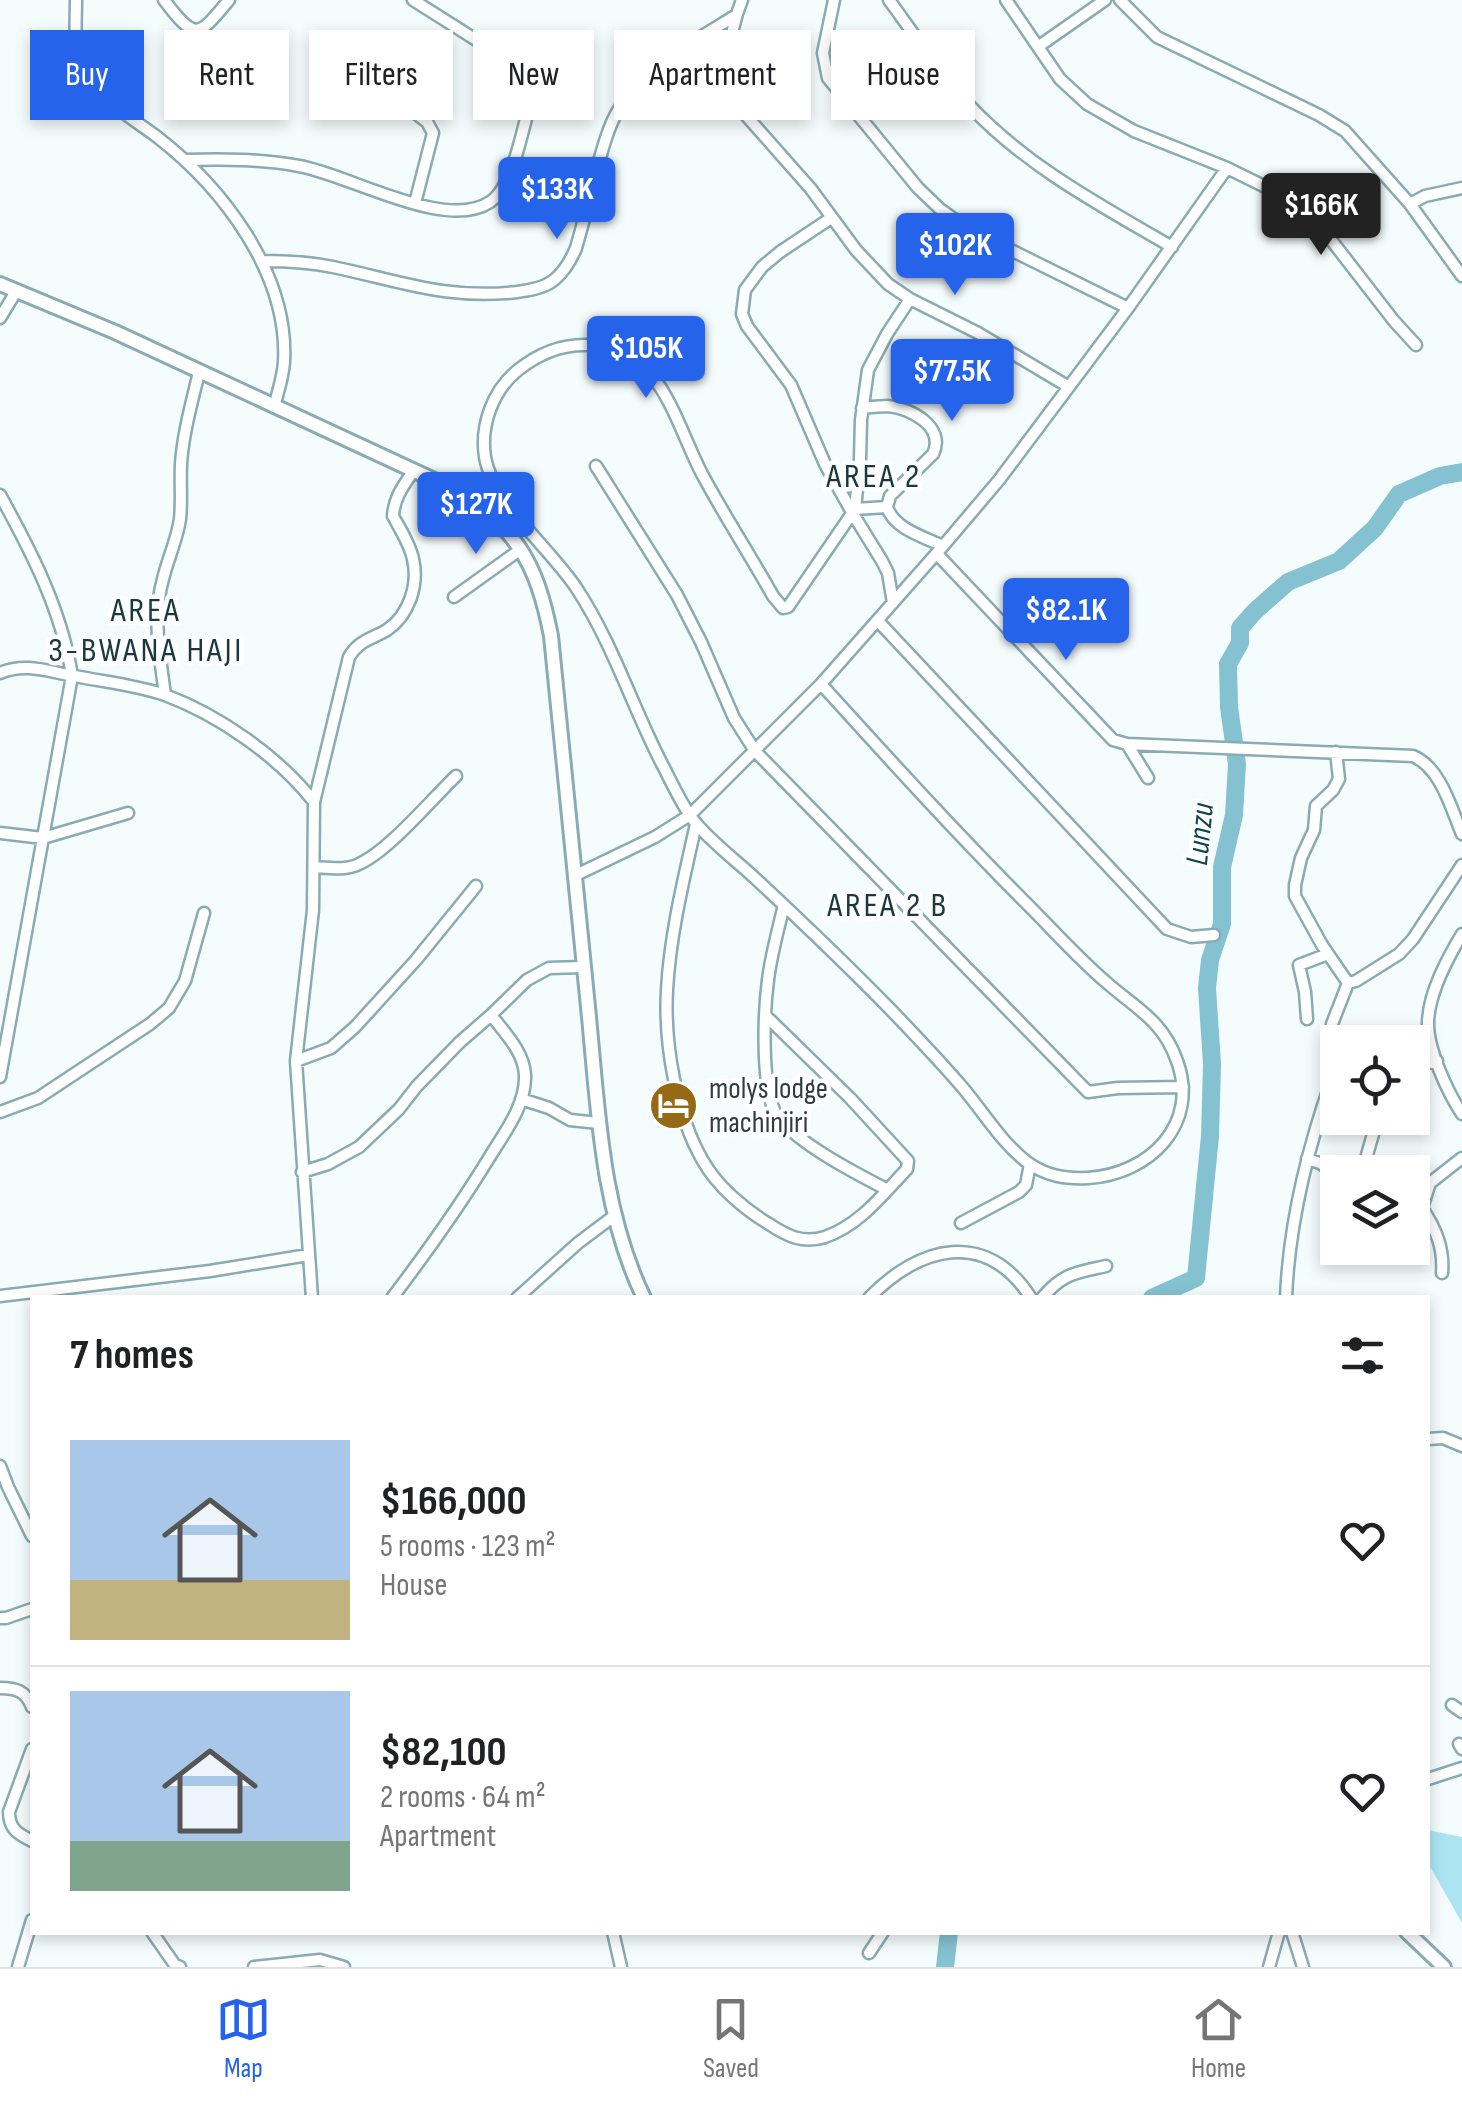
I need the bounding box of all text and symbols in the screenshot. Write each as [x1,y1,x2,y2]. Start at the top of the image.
chip: Buy [30,30,144,120]
chip: Rent [164,30,289,120]
chip: Filters [309,30,453,120]
chip: New [473,30,594,120]
chip: Apartment [614,30,811,120]
chip: House [831,30,975,120]
pin: $133K [487,157,627,242]
text: $133K [520,170,594,209]
pin: $166K [1251,173,1391,258]
text: $166K [1284,186,1358,225]
pin: $102K [885,213,1025,298]
text: $102K [918,226,992,265]
pin: $105K [576,316,716,401]
text: $105K [609,329,683,368]
pin: $77.5K [871,339,1033,424]
text: $77.5K [913,352,991,391]
district label: AREA 2 [825,455,922,498]
pin: $127K [406,472,546,557]
text: $127K [439,485,513,524]
pin: $82.1K [985,578,1147,663]
district label: AREA 3-BWANA HAJI [48,589,244,672]
text: $82.1K [1025,591,1107,630]
water label: Lunzu [1178,801,1223,867]
district label: AREA 2 B [826,884,949,927]
map controls [1320,1025,1430,1265]
button: locate [1320,1025,1430,1135]
place label: molys lodge machinjiri [709,1071,828,1141]
hotel icon: molys lodge machinjiri [648,1079,700,1131]
button: layers [1320,1155,1430,1265]
icon: filters [1335,1328,1390,1383]
text: 7 homes [70,1330,194,1381]
text: $166,000 [380,1476,526,1527]
icon: home [150,1480,270,1600]
icon: heart [1335,1513,1390,1568]
text: 5 rooms · 123 m² [380,1527,556,1566]
text: House [380,1566,447,1605]
text: $82,100 [380,1727,506,1778]
icon: home [150,1731,270,1851]
icon: heart [1335,1764,1390,1819]
text: 2 rooms · 64 m² [380,1778,546,1817]
text: Apartment [380,1817,496,1856]
tab: Map [216,1992,271,2085]
tab: Saved [703,1992,759,2085]
tab: Home [1191,1992,1246,2085]

